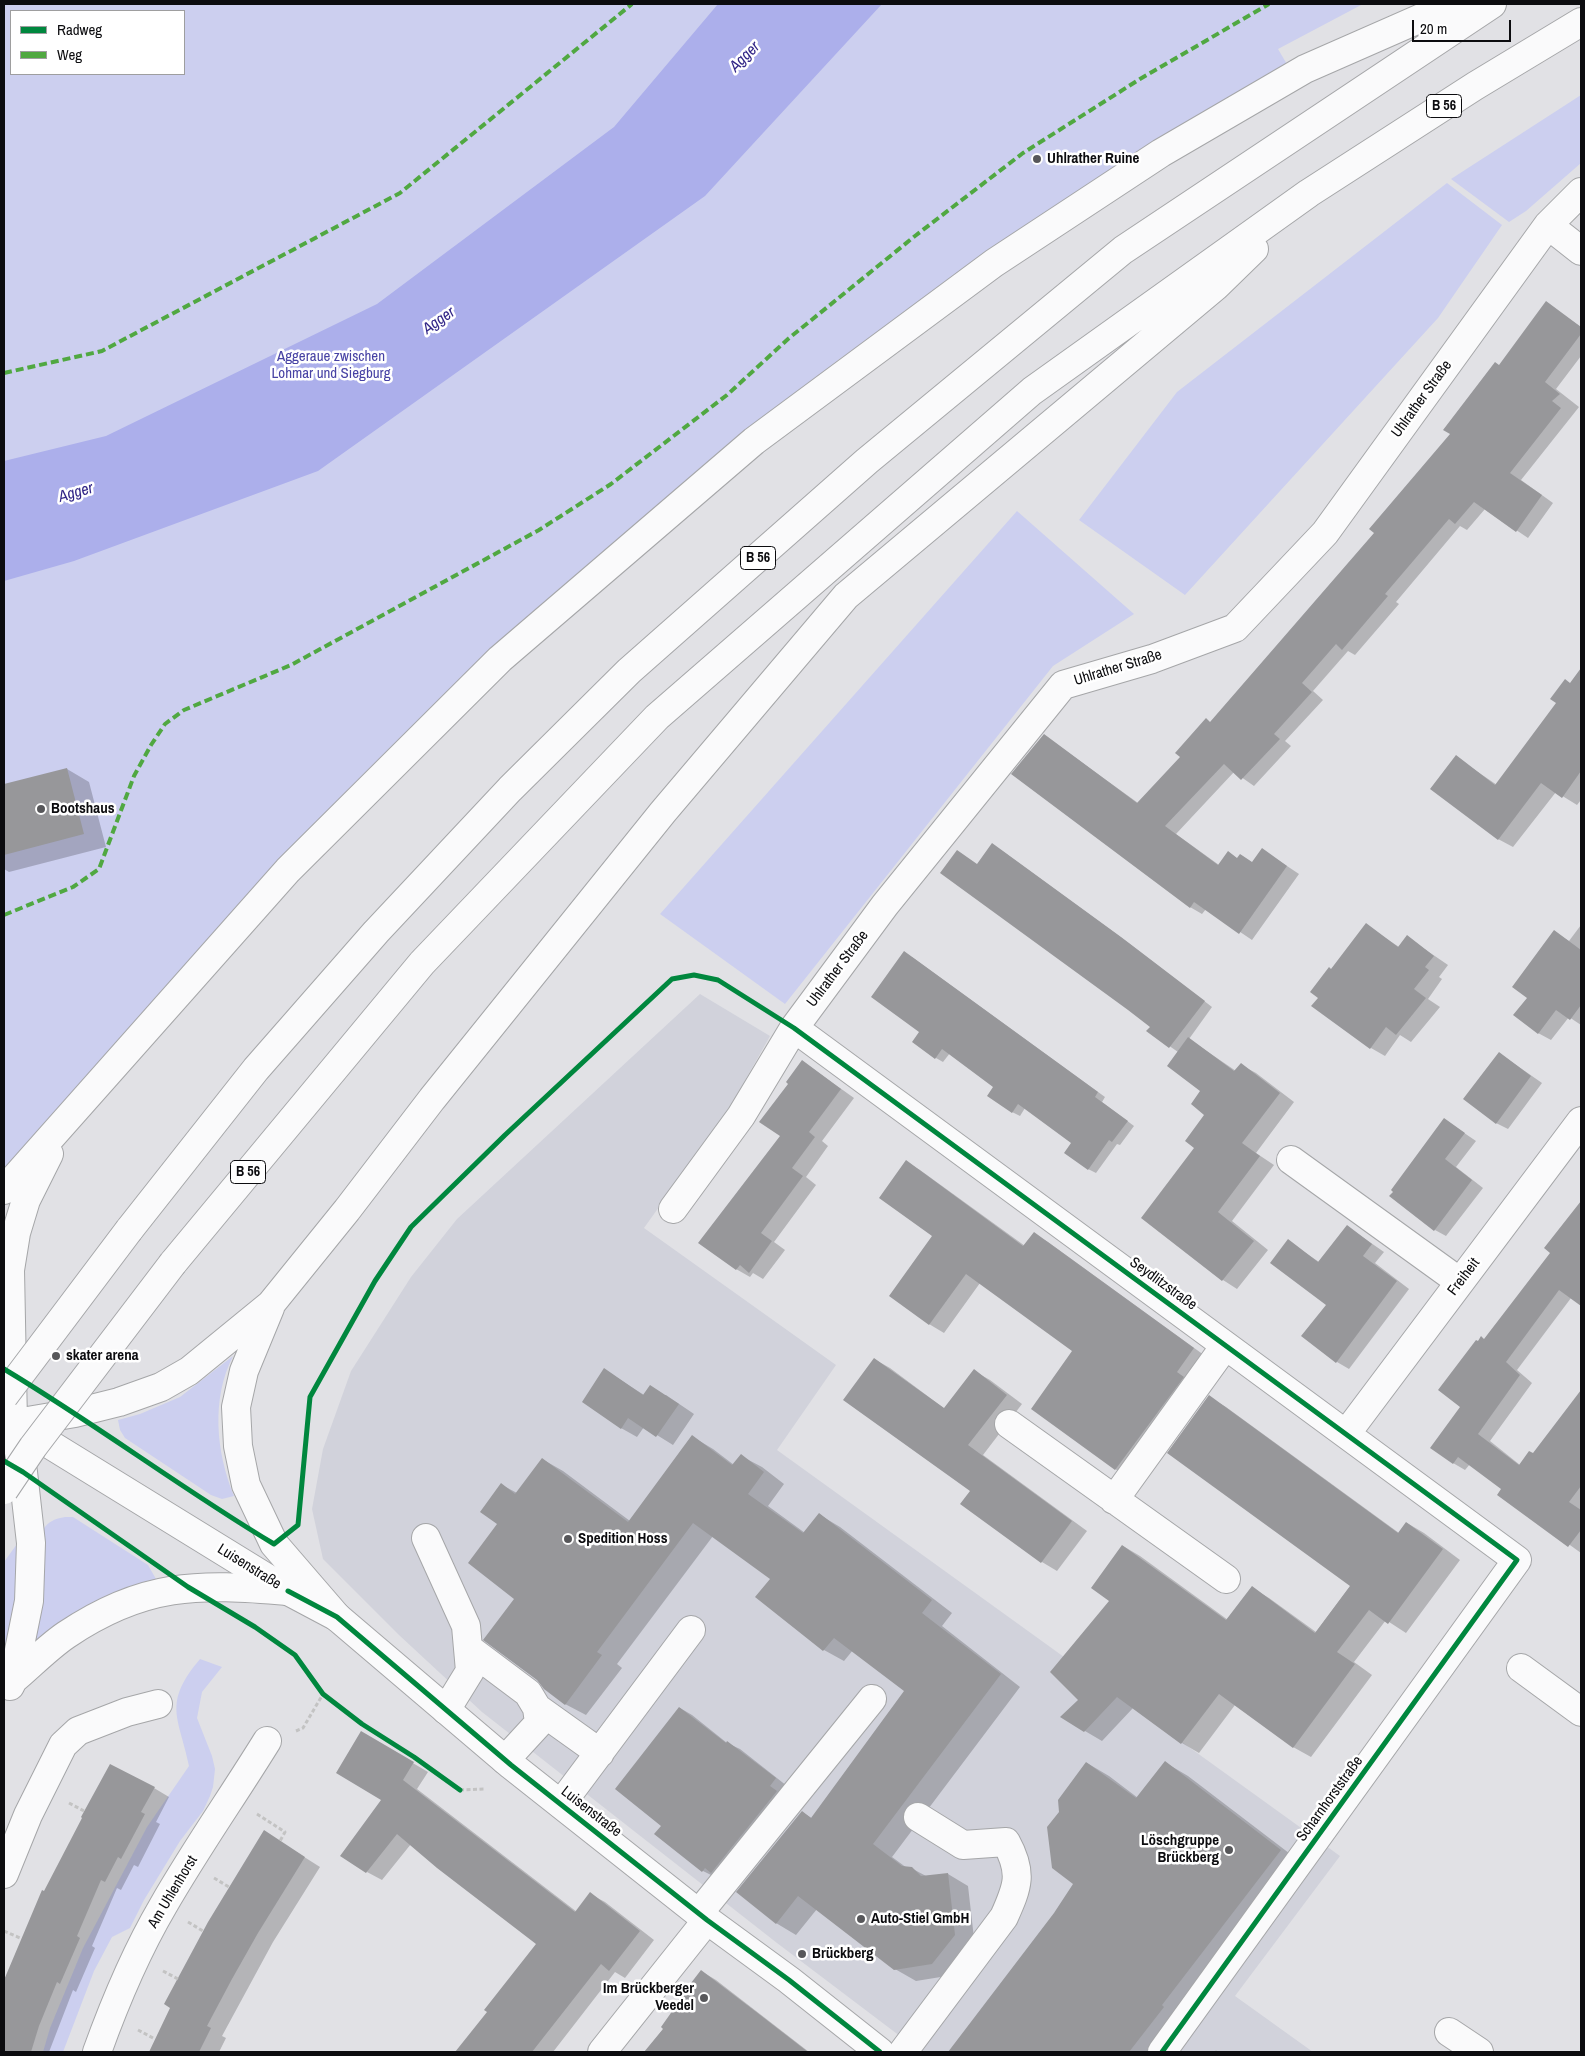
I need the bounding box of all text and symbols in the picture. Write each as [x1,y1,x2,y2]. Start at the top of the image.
legend [10,10,185,75]
scale bar [1415,10,1514,42]
text: 20 m [1420,18,1447,39]
text: Radweg [57,19,102,40]
water label: Agger [726,38,764,76]
text: Weg [57,44,82,65]
road number: B 56 [1426,94,1462,118]
place label: Uhlrather Ruine [1047,150,1139,168]
marker: Uhlrather Ruine [1031,153,1043,165]
water label: Agger [419,303,459,339]
park label: Aggeraue zwischen Lohmar und Siegburg [272,348,390,383]
street label: Uhlrather Straße [1388,357,1456,441]
water label: Agger [57,479,95,507]
road number: B 56 [740,546,776,570]
street label: Uhlrather Straße [1072,646,1164,690]
place label: Bootshaus [51,800,115,818]
marker: Bootshaus [35,803,47,815]
street label: Uhlrather Straße [803,927,873,1011]
road number: B 56 [230,1160,266,1184]
street label: Seydlitzstraße [1126,1254,1200,1314]
street label: Freiheit [1444,1255,1484,1299]
place label: skater arena [66,1347,138,1365]
marker: skater arena [50,1350,62,1362]
place label: Spedition Hoss [578,1530,668,1548]
marker: Spedition Hoss [562,1533,574,1545]
street label: Luisenstraße [214,1540,284,1594]
street label: Scharnhorststraße [1293,1753,1367,1845]
street label: Luisenstraße [557,1783,625,1841]
place label: Löschgruppe Brückberg [1141,1832,1219,1867]
marker: Löschgruppe Brückberg [1223,1844,1235,1856]
street label: Am Uhlenhorst [144,1853,202,1931]
place label: Auto-Stiel GmbH [871,1910,969,1928]
marker: Auto-Stiel GmbH [855,1913,867,1925]
place label: Brückberg [812,1945,874,1963]
marker: Brückberg [796,1948,808,1960]
place label: Im Brückberger Veedel [603,1980,694,2015]
marker: Im Brückberger Veedel [698,1992,710,2004]

